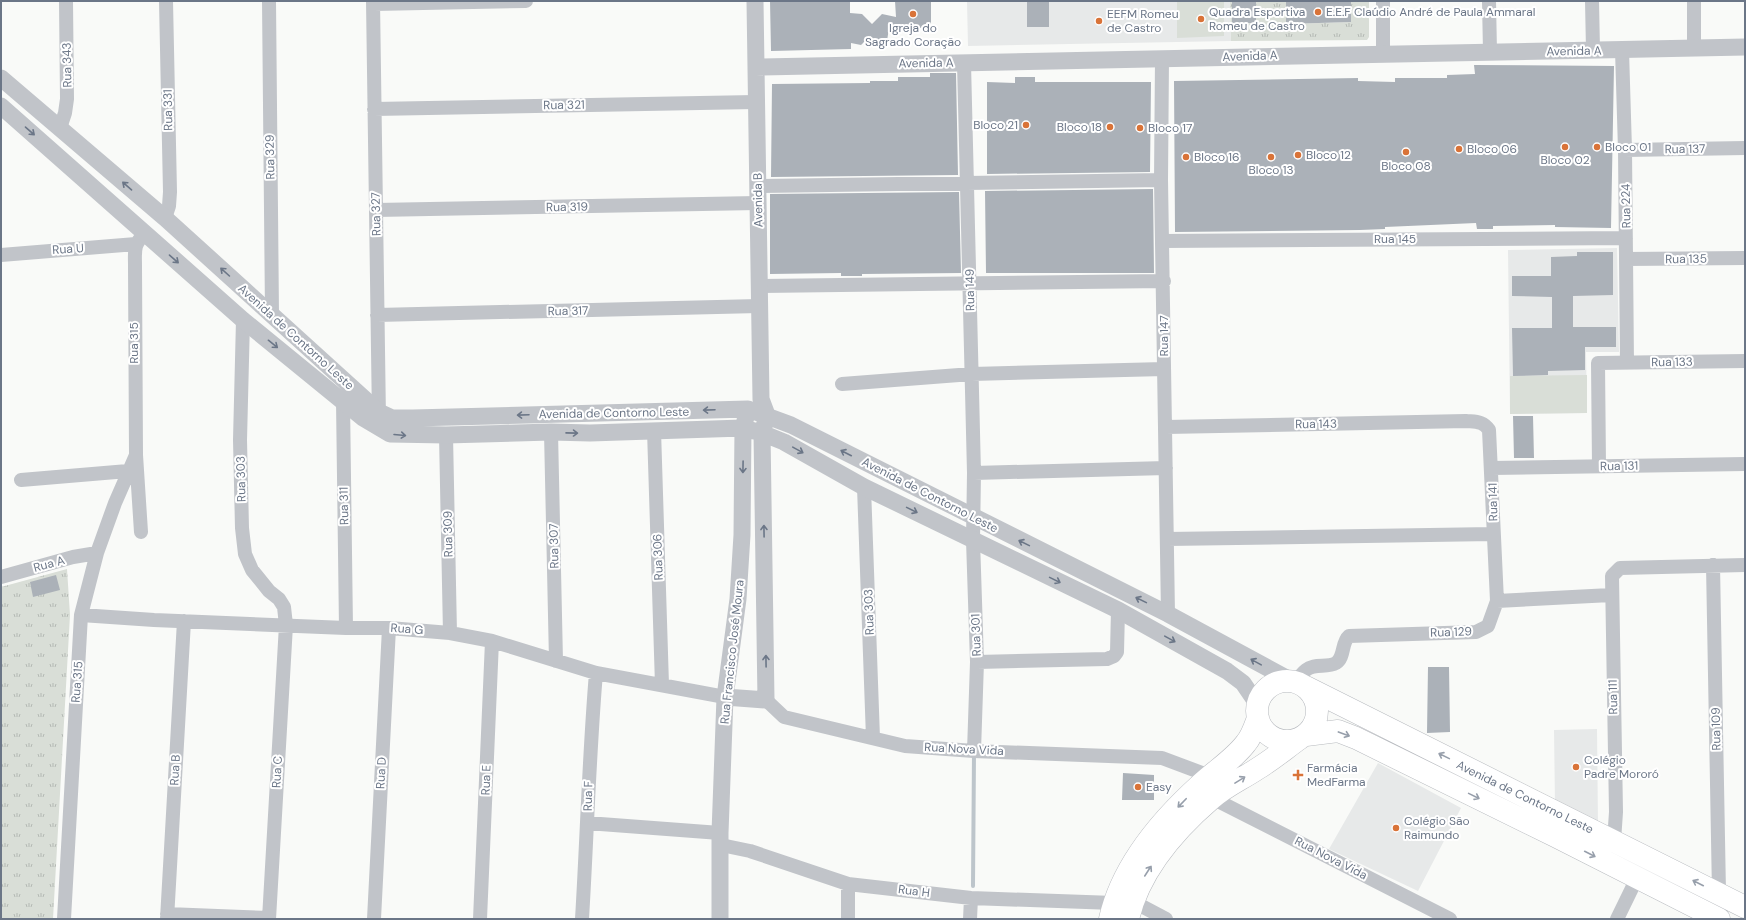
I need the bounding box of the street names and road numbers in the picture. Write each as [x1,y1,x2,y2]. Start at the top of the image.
street label: Rua 343 [59,42,75,88]
street label: Avenida A [1546,43,1602,59]
street label: Avenida A [1222,47,1278,65]
street label: Avenida A [898,55,954,71]
street label: Rua 331 [160,89,176,131]
street label: Rua 321 [543,97,585,113]
street label: Rua 329 [262,134,278,180]
street label: Rua 137 [1664,141,1706,157]
street label: Avenida B [750,173,766,227]
street label: Rua 224 [1618,184,1634,228]
street label: Rua 327 [368,192,384,236]
street label: Rua 319 [546,199,588,215]
street label: Rua 145 [1374,231,1416,247]
street label: Rua U [52,240,84,258]
street label: Rua 135 [1665,251,1707,267]
street label: Rua 149 [962,269,978,311]
street label: Avenida de Contorno Leste [235,281,357,393]
street label: Rua 317 [547,303,589,319]
street label: Rua 147 [1156,315,1172,357]
street label: Rua 315 [126,322,142,364]
street label: Rua 133 [1651,354,1693,370]
street label: Avenida de Contorno Leste [539,404,690,422]
street label: Rua 143 [1295,416,1337,432]
street label: Avenida de Contorno Leste [859,454,1001,536]
street label: Rua 303 [233,456,249,502]
street label: Rua 131 [1600,458,1638,474]
street label: Rua 141 [1485,483,1501,521]
street label: Rua 311 [336,487,352,525]
street label: Rua 309 [440,511,456,557]
street label: Rua 307 [546,523,562,569]
street label: Rua 306 [649,533,667,581]
street label: Rua A [32,552,66,576]
street label: Rua Francisco José Moura [716,579,748,725]
street label: Rua 303 [860,589,878,635]
street label: Rua 301 [967,613,985,657]
street label: Rua G [390,620,424,638]
street label: Rua 129 [1430,623,1472,641]
street label: Rua 315 [68,661,86,703]
street label: Rua 111 [1605,679,1621,715]
street label: Rua 109 [1708,707,1724,751]
street label: Rua Nova Vida [924,739,1004,759]
street label: Rua B [166,754,184,786]
street label: Rua C [268,755,286,789]
street label: Rua D [372,757,390,789]
street label: Avenida de Contorno Leste [1454,757,1596,837]
street label: Rua E [477,764,495,796]
street label: Rua F [580,780,596,811]
street label: Rua Nova Vida [1292,833,1370,883]
street label: Rua H [897,881,931,901]

